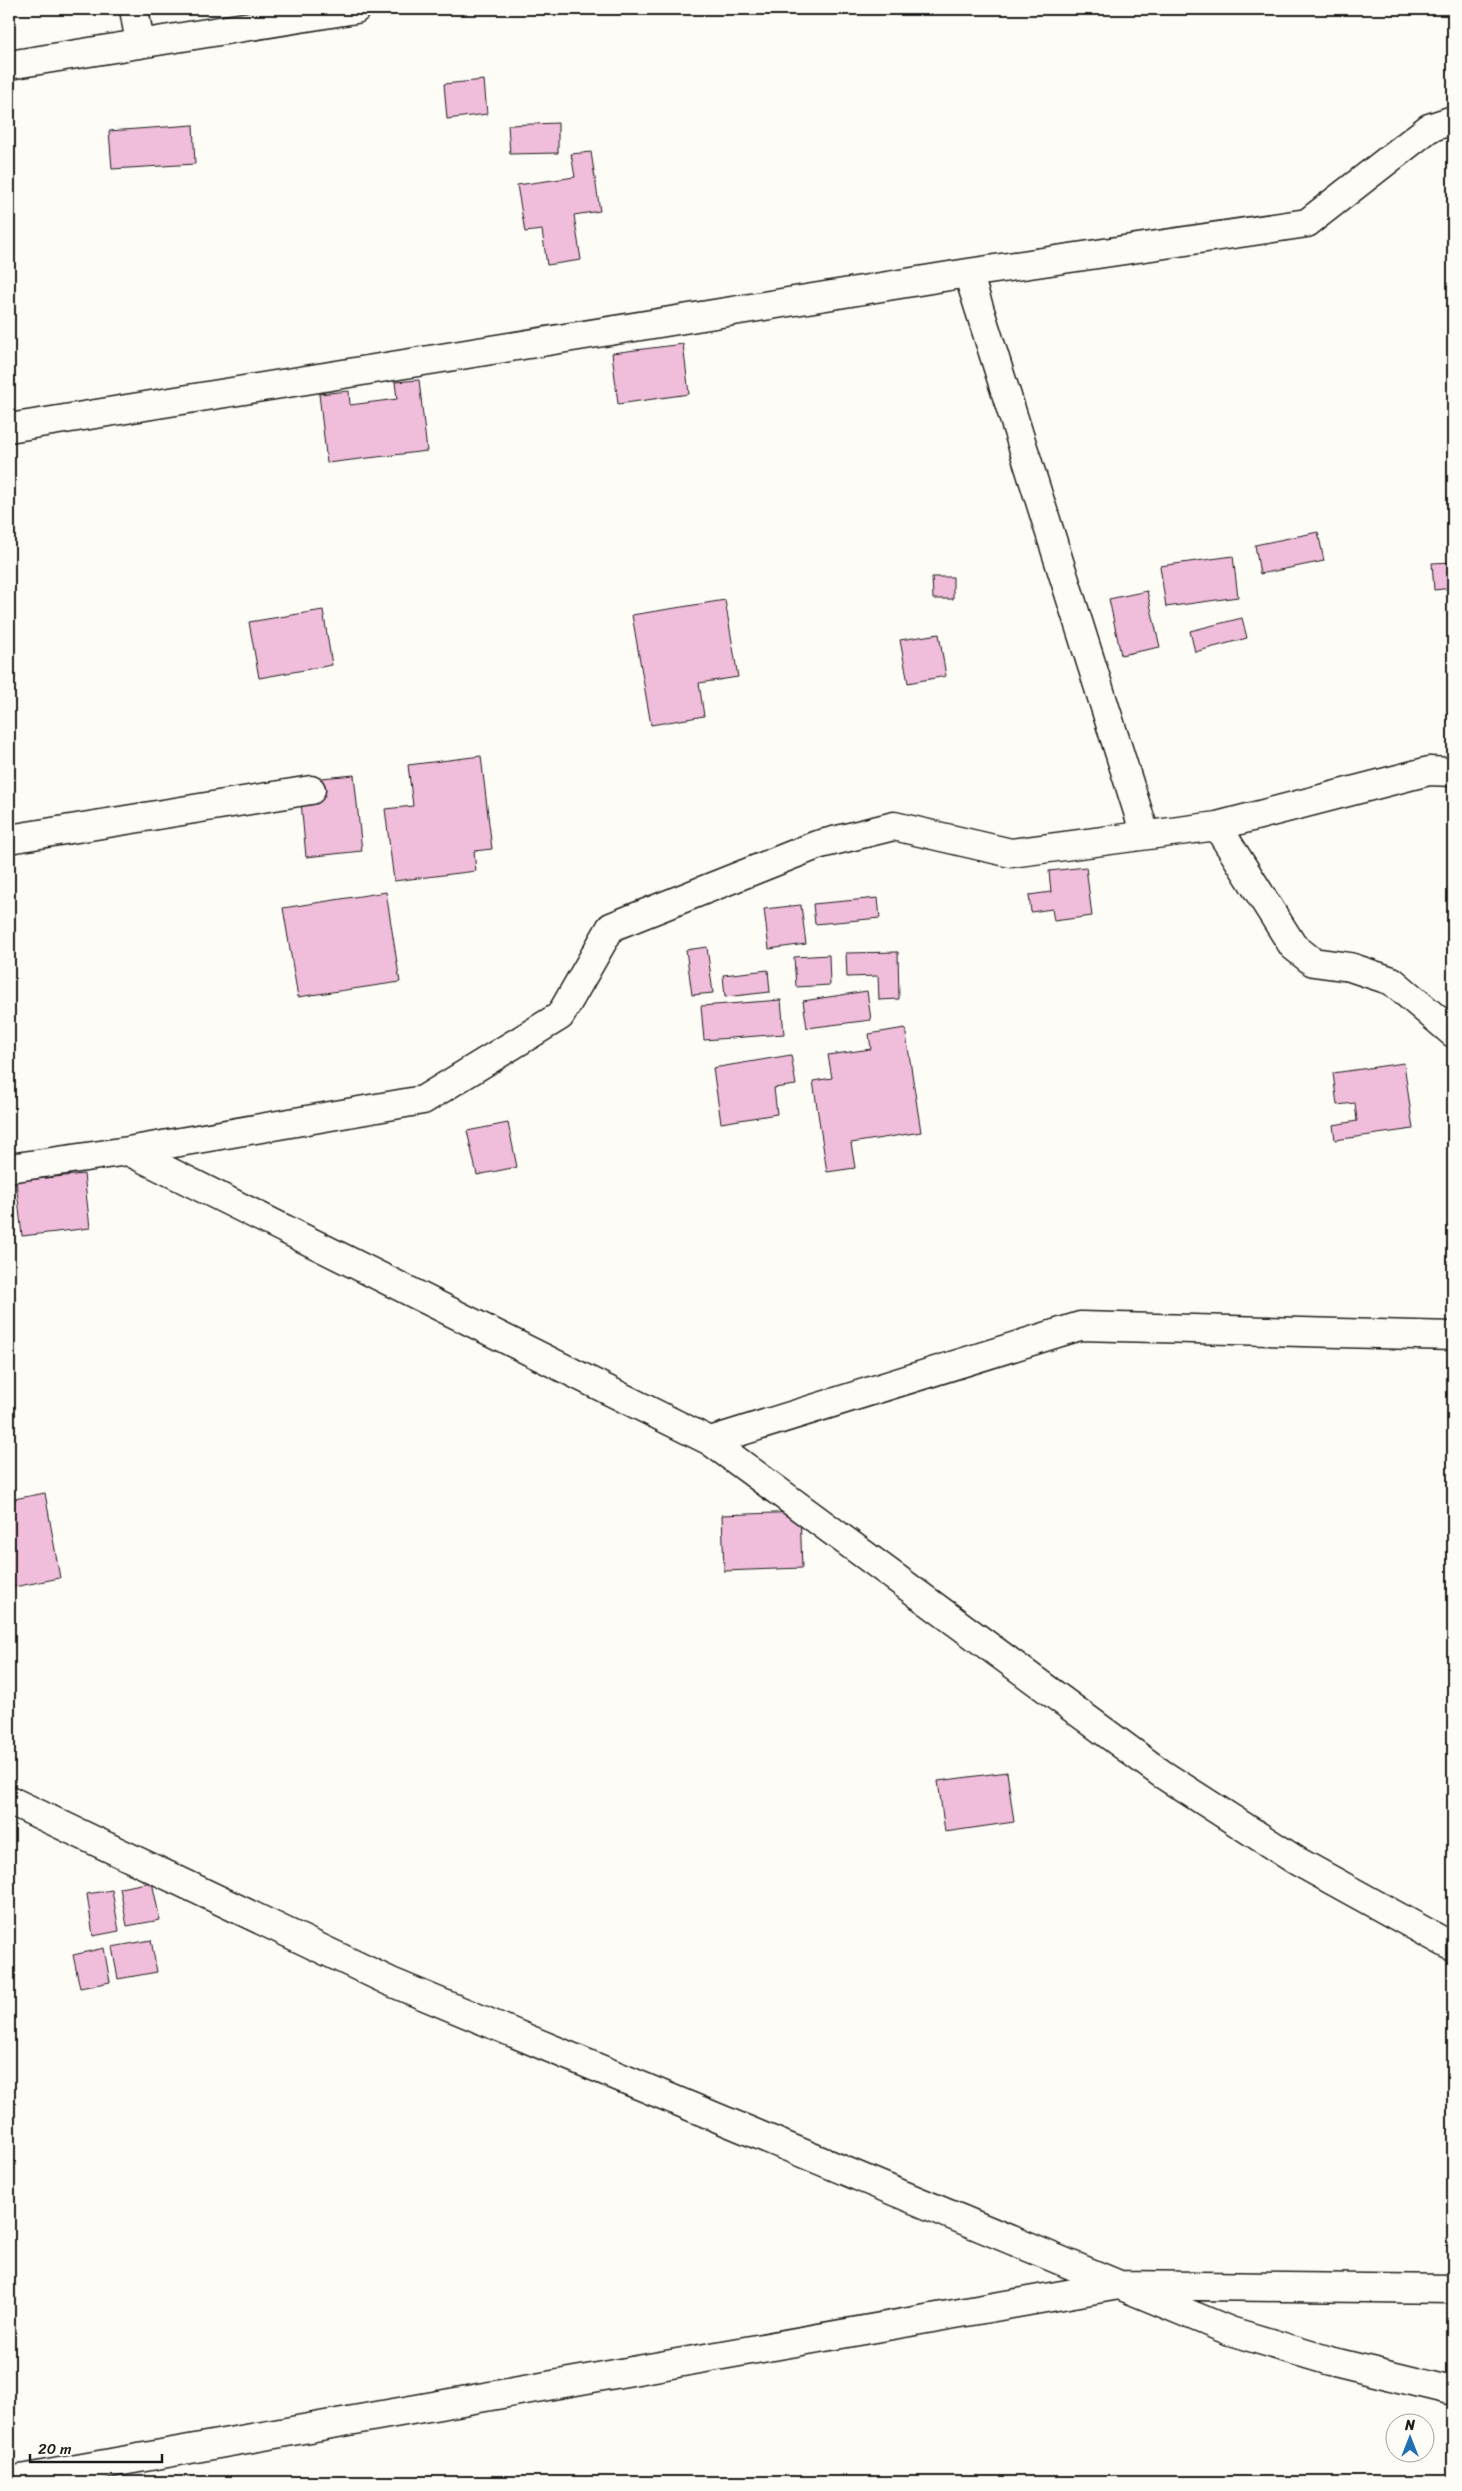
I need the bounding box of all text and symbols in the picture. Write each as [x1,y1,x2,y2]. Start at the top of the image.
text: N [1404,2413,1415,2438]
north arrow [1384,2414,1434,2464]
scale bar [30,2431,162,2463]
text: 20 m [38,2436,72,2462]

